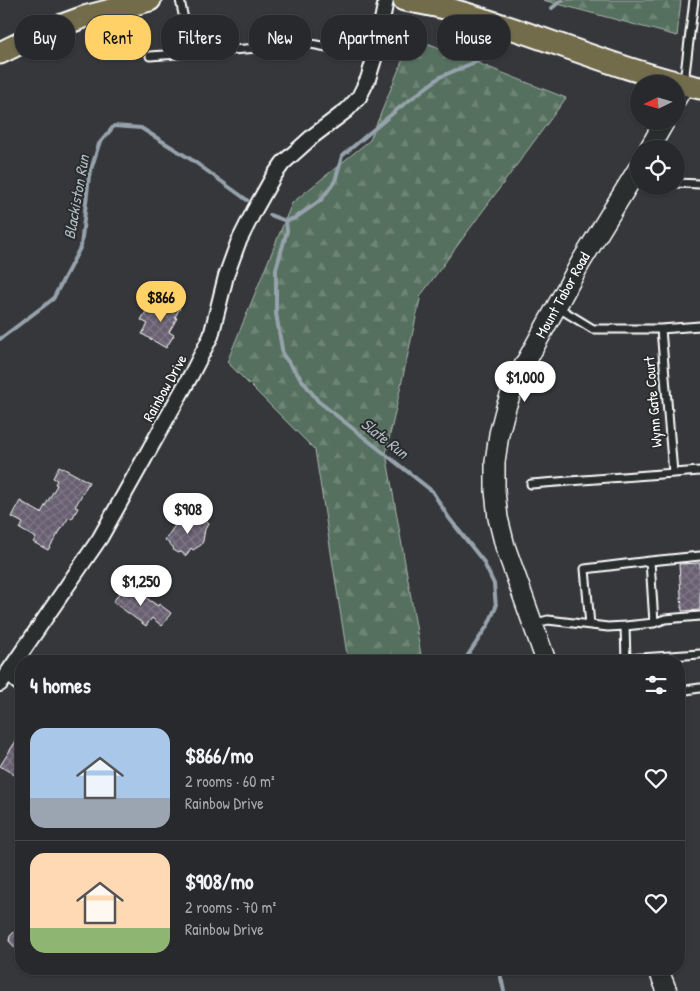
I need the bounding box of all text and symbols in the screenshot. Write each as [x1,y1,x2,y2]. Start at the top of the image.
chip: Buy [15,15,75,60]
chip: Rent [85,15,151,60]
chip: Filters [161,15,239,60]
chip: New [249,15,311,60]
chip: Apartment [321,15,427,60]
chip: House [437,15,510,60]
north arrow [630,75,685,130]
map controls [630,75,685,195]
button: locate [630,140,685,195]
water label: Blackiston Run [58,152,95,241]
street label: Mount Tabor Road [530,248,595,342]
pin: $866 [131,280,191,323]
text: $866 [147,286,175,308]
street label: Rainbow Drive [138,350,192,425]
street label: Wynn Gate Court [638,355,667,449]
pin: $1,000 [484,360,566,403]
text: $1,000 [506,366,544,388]
water label: Slate Run [357,413,415,464]
pin: $908 [158,492,218,535]
text: $908 [174,498,202,520]
pin: $1,250 [100,564,182,607]
text: $1,250 [122,570,160,592]
text: 4 homes [30,671,91,700]
icon: filters [642,671,670,699]
text: $866/mo [185,741,253,770]
icon: home [70,748,130,808]
icon: heart [642,764,670,792]
text: 2 rooms · 60 m² [185,770,275,792]
text: Rainbow Drive [185,792,264,814]
text: $908/mo [185,867,253,896]
icon: home [70,873,130,933]
icon: heart [642,889,670,917]
text: 2 rooms · 70 m² [185,896,276,918]
text: Rainbow Drive [185,918,264,940]

